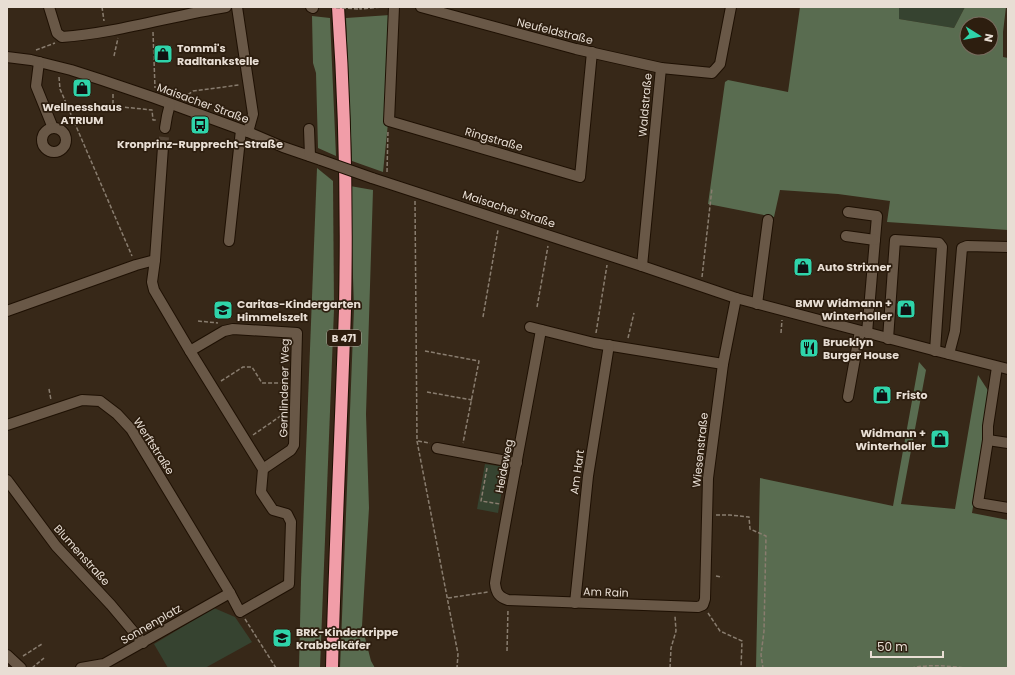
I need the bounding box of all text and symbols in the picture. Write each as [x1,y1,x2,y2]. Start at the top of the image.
street label: Neufeldstraße [515,14,595,48]
north arrow [959,16,999,56]
text: N [980,32,997,43]
place label: Tommi's Radltankstelle [177,40,259,69]
shop icon: Tommi's Radltankstelle [152,43,174,65]
street label: Waldstraße [634,72,656,138]
shop icon: Wellnesshaus ATRIUM [71,77,93,99]
street label: Maisacher Straße [155,79,251,127]
place label: Wellnesshaus ATRIUM [42,99,122,128]
bus stop icon: Kronprinz-Rupprecht-Straße [189,114,211,136]
street label: Ringstraße [463,123,525,155]
place label: Kronprinz-Rupprecht-Straße [117,136,283,152]
street label: Maisacher Straße [461,186,558,232]
shop icon: Auto Strixner [792,256,814,278]
place label: Auto Strixner [817,259,891,275]
place label: BMW Widmann + Winterholler [795,295,892,324]
place label: Caritas-Kindergarten Himmelszelt [237,296,361,325]
shop icon: BMW Widmann + Winterholler [895,298,917,320]
school or university icon: Caritas-Kindergarten Himmelszelt [212,299,234,321]
road number: B 471 [327,330,361,346]
place label: Brucklyn Burger House [823,334,899,363]
restaurant icon: Brucklyn Burger House [798,337,820,359]
street label: Gernlindener Weg [275,338,293,438]
shop icon: Fristo [871,384,893,406]
place label: Fristo [896,387,928,403]
street label: Wiesenstraße [688,411,712,488]
street label: Werftstraße [130,414,178,478]
place label: Widmann + Winterholler [855,425,926,454]
shop icon: Widmann + Winterholler [929,428,951,450]
street label: Heideweg [491,438,517,494]
street label: Am Hart [566,449,588,495]
street label: Blumenstraße [50,521,114,589]
street label: Am Rain [583,583,629,601]
street label: Sonnenplatz [118,600,184,648]
place label: BRK-Kinderkrippe Krabbelkäfer [296,624,398,653]
school or university icon: BRK-Kinderkrippe Krabbelkäfer [271,627,293,649]
scale bar [871,633,943,659]
text: 50 m [877,638,908,655]

